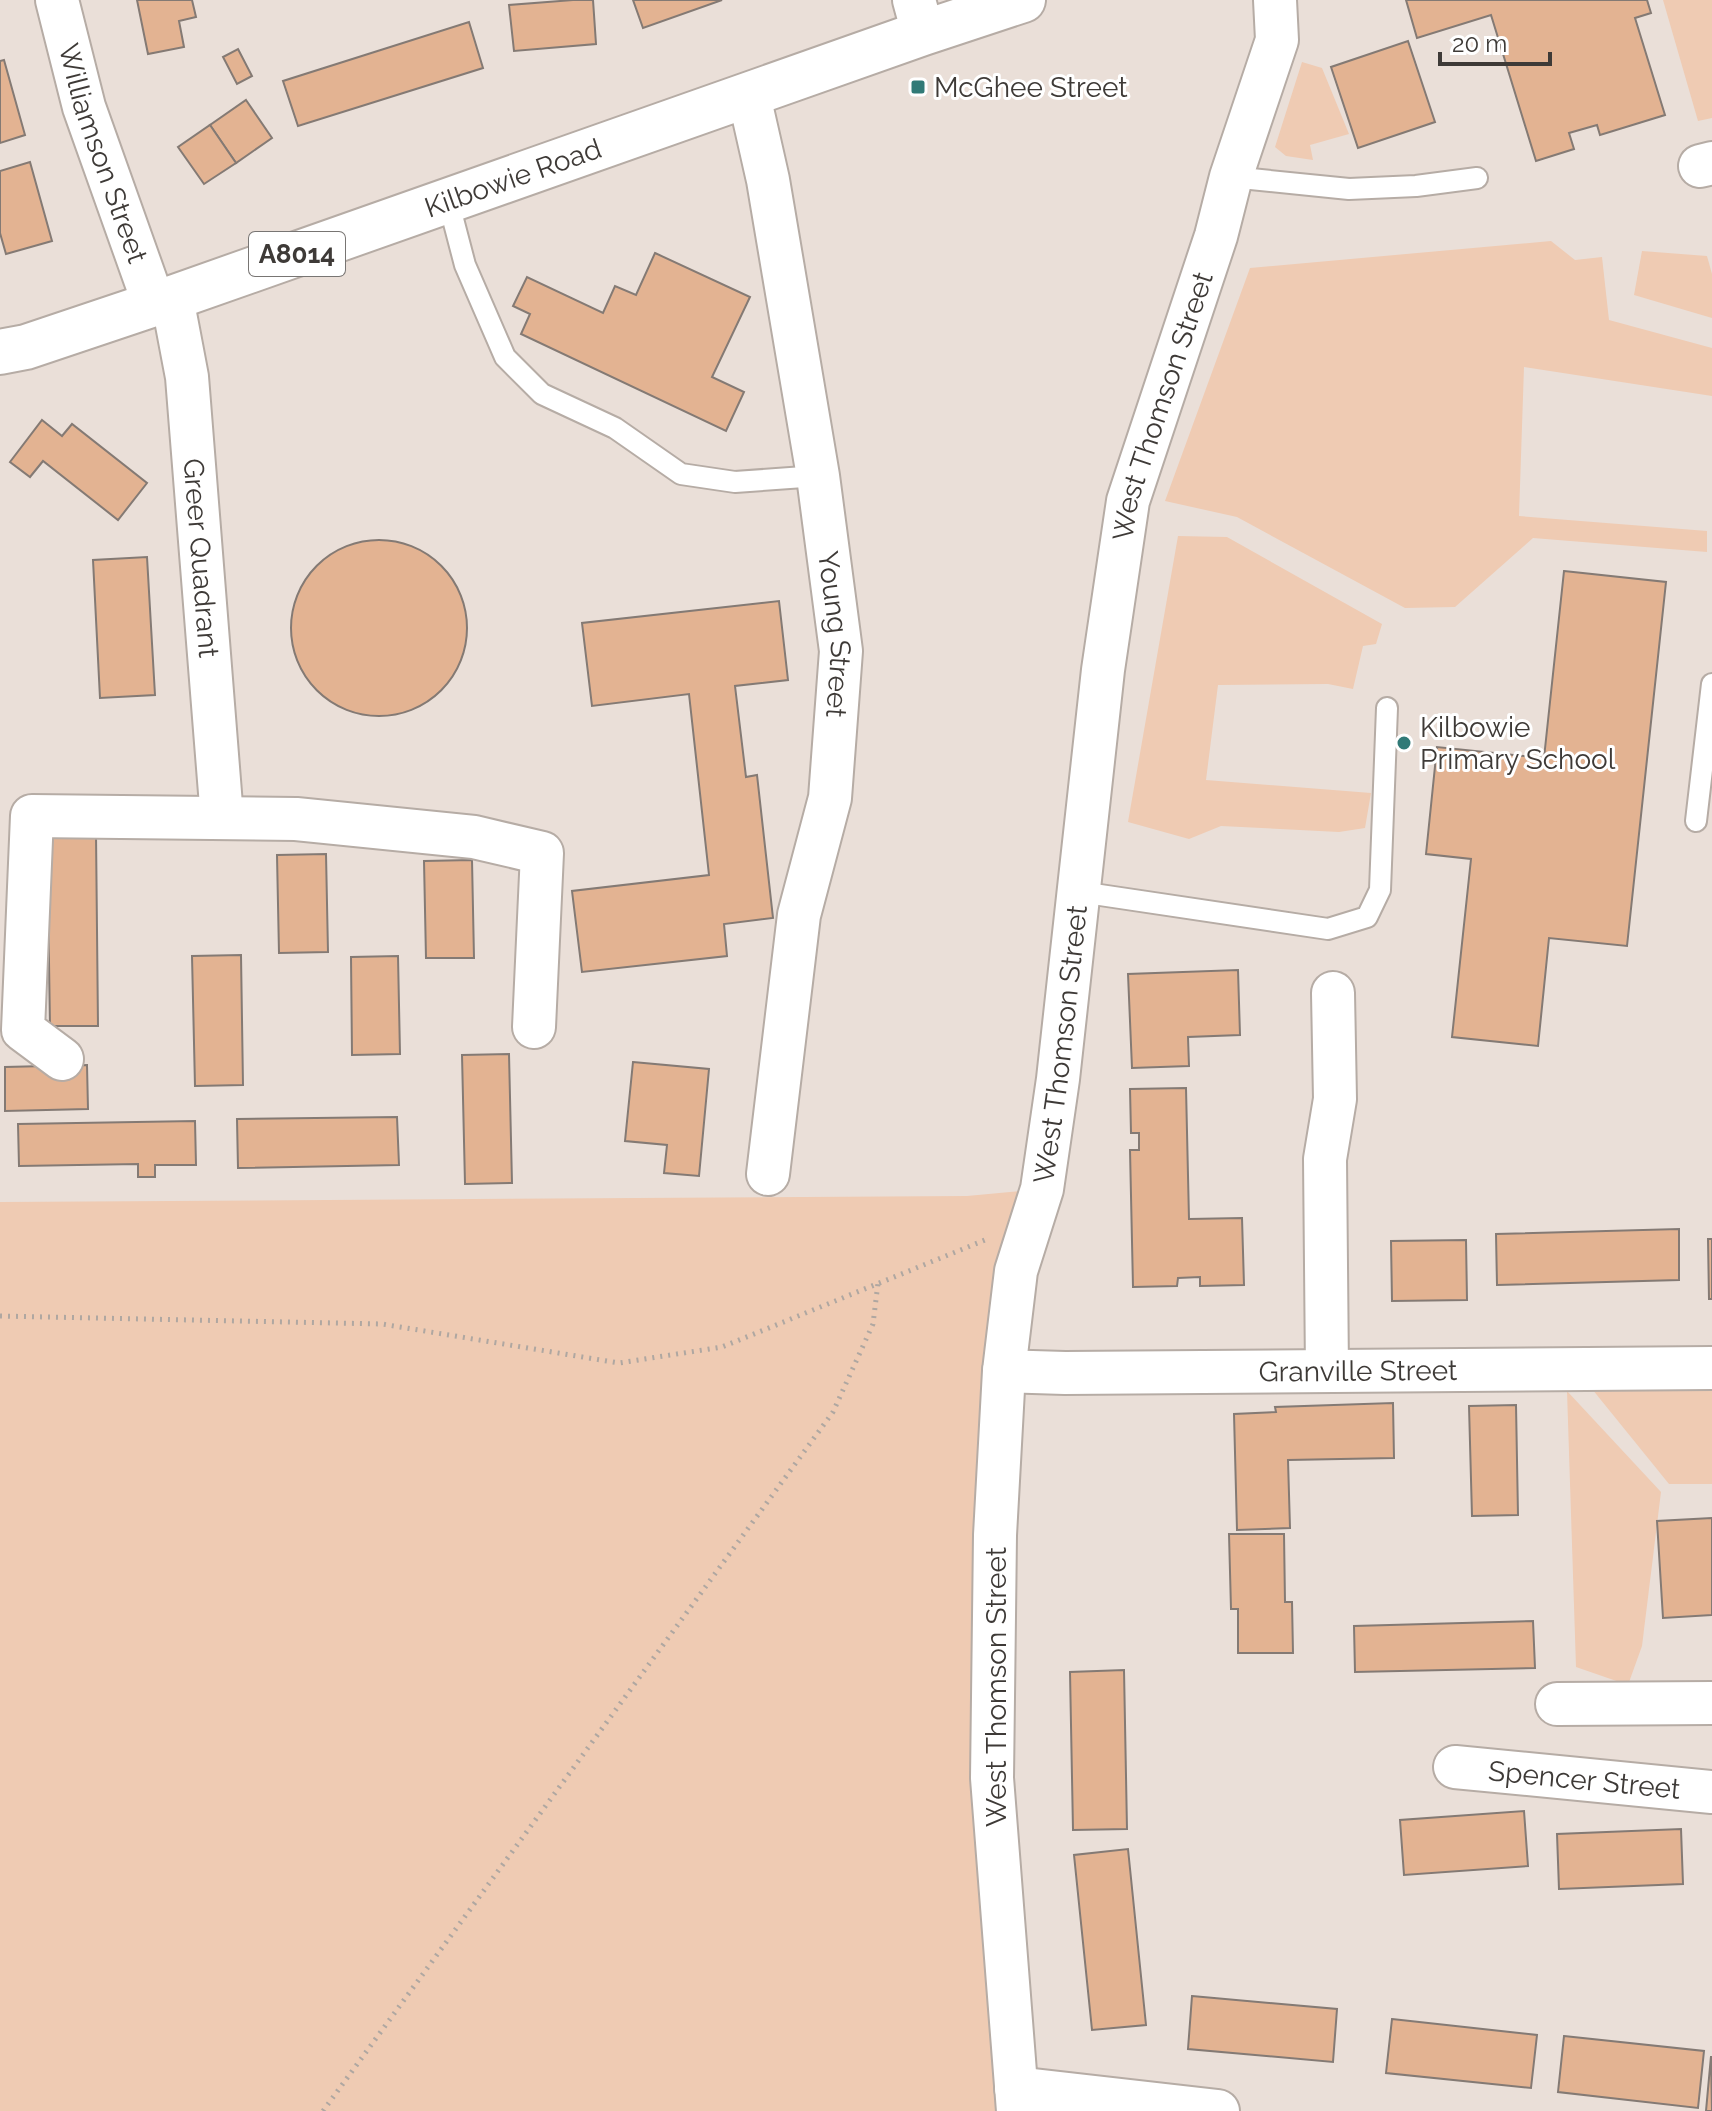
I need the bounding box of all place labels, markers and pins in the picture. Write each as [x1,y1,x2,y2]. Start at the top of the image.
place label: McGhee Street [934,71,1128,104]
marker: McGhee Street [909,78,927,96]
place label: Kilbowie Primary School [1420,711,1616,776]
marker: Kilbowie Primary School [1395,734,1413,752]

